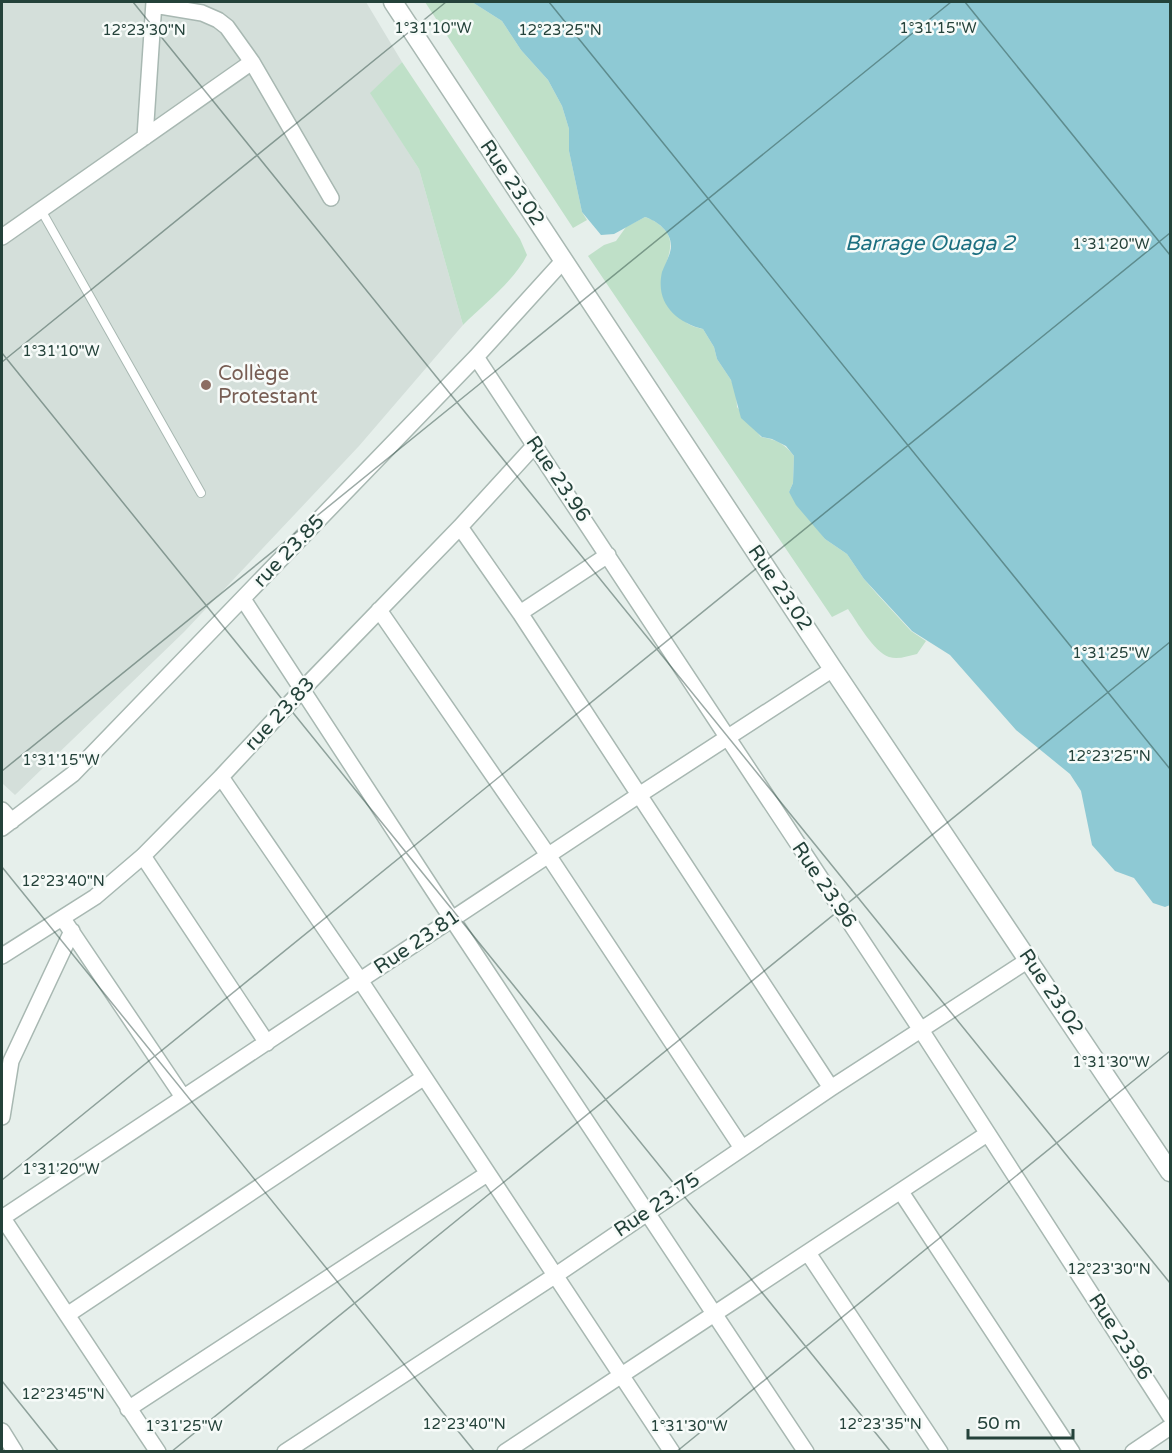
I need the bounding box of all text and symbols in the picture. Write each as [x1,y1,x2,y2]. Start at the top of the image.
text: 1°31'10"W [394,19,472,37]
text: 1°31'15"W [899,19,977,37]
text: 12°23'30"N [102,21,186,39]
text: 12°23'25"N [518,21,602,39]
street label: Rue 23.02 [475,136,549,230]
water label: Barrage Ouaga 2 [845,231,1017,256]
text: 1°31'20"W [1072,235,1150,253]
text: 1°31'10"W [22,342,100,360]
place label: Collège Protestant [218,362,318,409]
marker: Collège Protestant [199,378,213,392]
street label: Rue 23.96 [521,432,595,526]
street label: rue 23.85 [249,510,329,592]
street label: Rue 23.02 [743,541,817,635]
text: 1°31'25"W [1072,644,1150,662]
street label: rue 23.83 [240,672,320,756]
text: 12°23'25"N [1067,747,1151,765]
text: 1°31'15"W [22,751,100,769]
street label: Rue 23.96 [787,838,861,932]
text: 12°23'40"N [21,872,105,890]
street label: Rue 23.81 [370,905,464,979]
street label: Rue 23.02 [1014,945,1088,1039]
text: 1°31'30"W [1072,1053,1150,1071]
text: 1°31'20"W [22,1160,100,1178]
street label: Rue 23.75 [610,1168,704,1242]
text: 12°23'30"N [1067,1260,1151,1278]
street label: Rue 23.96 [1083,1289,1157,1385]
text: 12°23'45"N [21,1385,105,1403]
scale bar [968,1402,1073,1440]
text: 50 m [977,1412,1021,1434]
text: 12°23'40"N [422,1415,506,1433]
text: 12°23'35"N [838,1415,922,1433]
text: 1°31'25"W [145,1417,223,1435]
text: 1°31'30"W [650,1417,728,1435]

